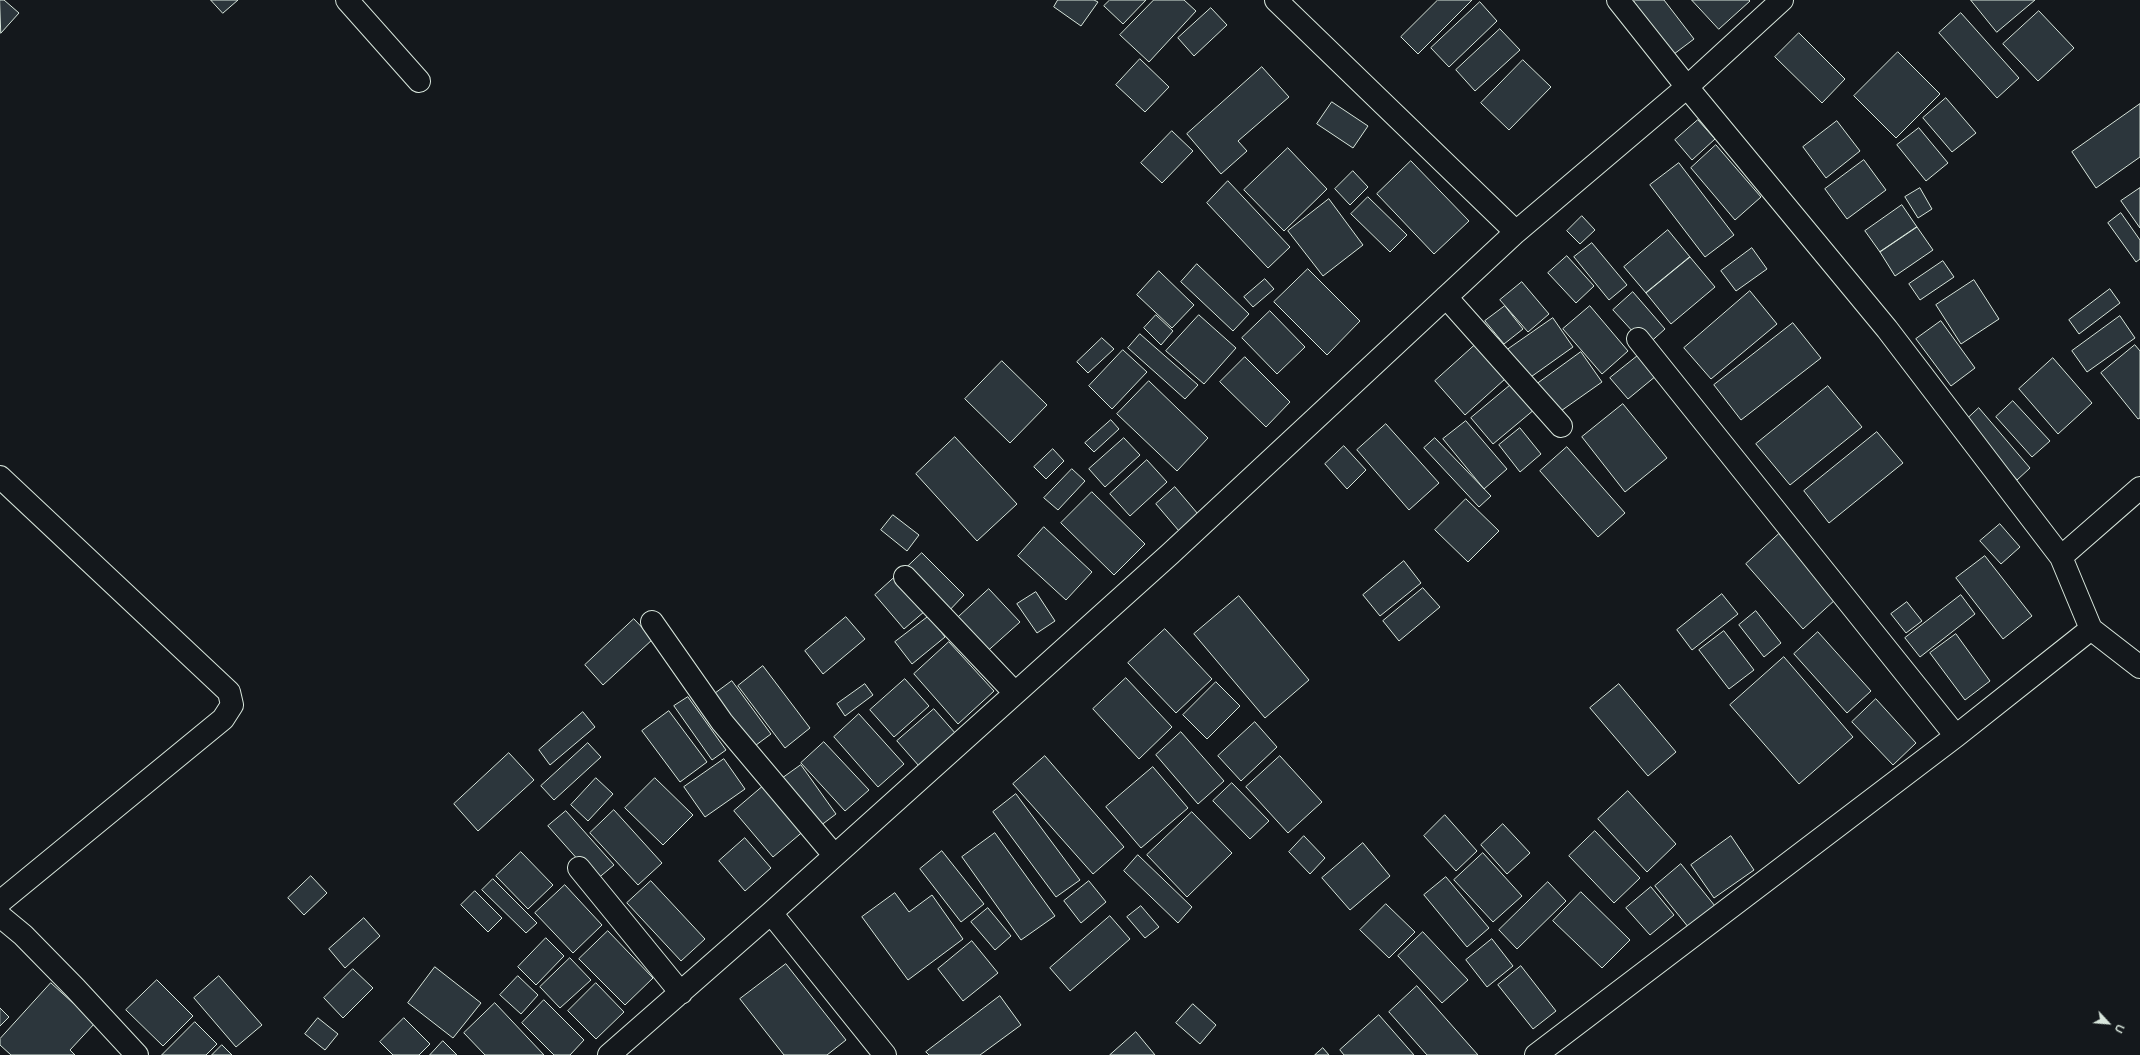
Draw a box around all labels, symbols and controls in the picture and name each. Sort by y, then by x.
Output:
north arrow [2088,1003,2128,1043]
text: U [2111,1022,2128,1035]

